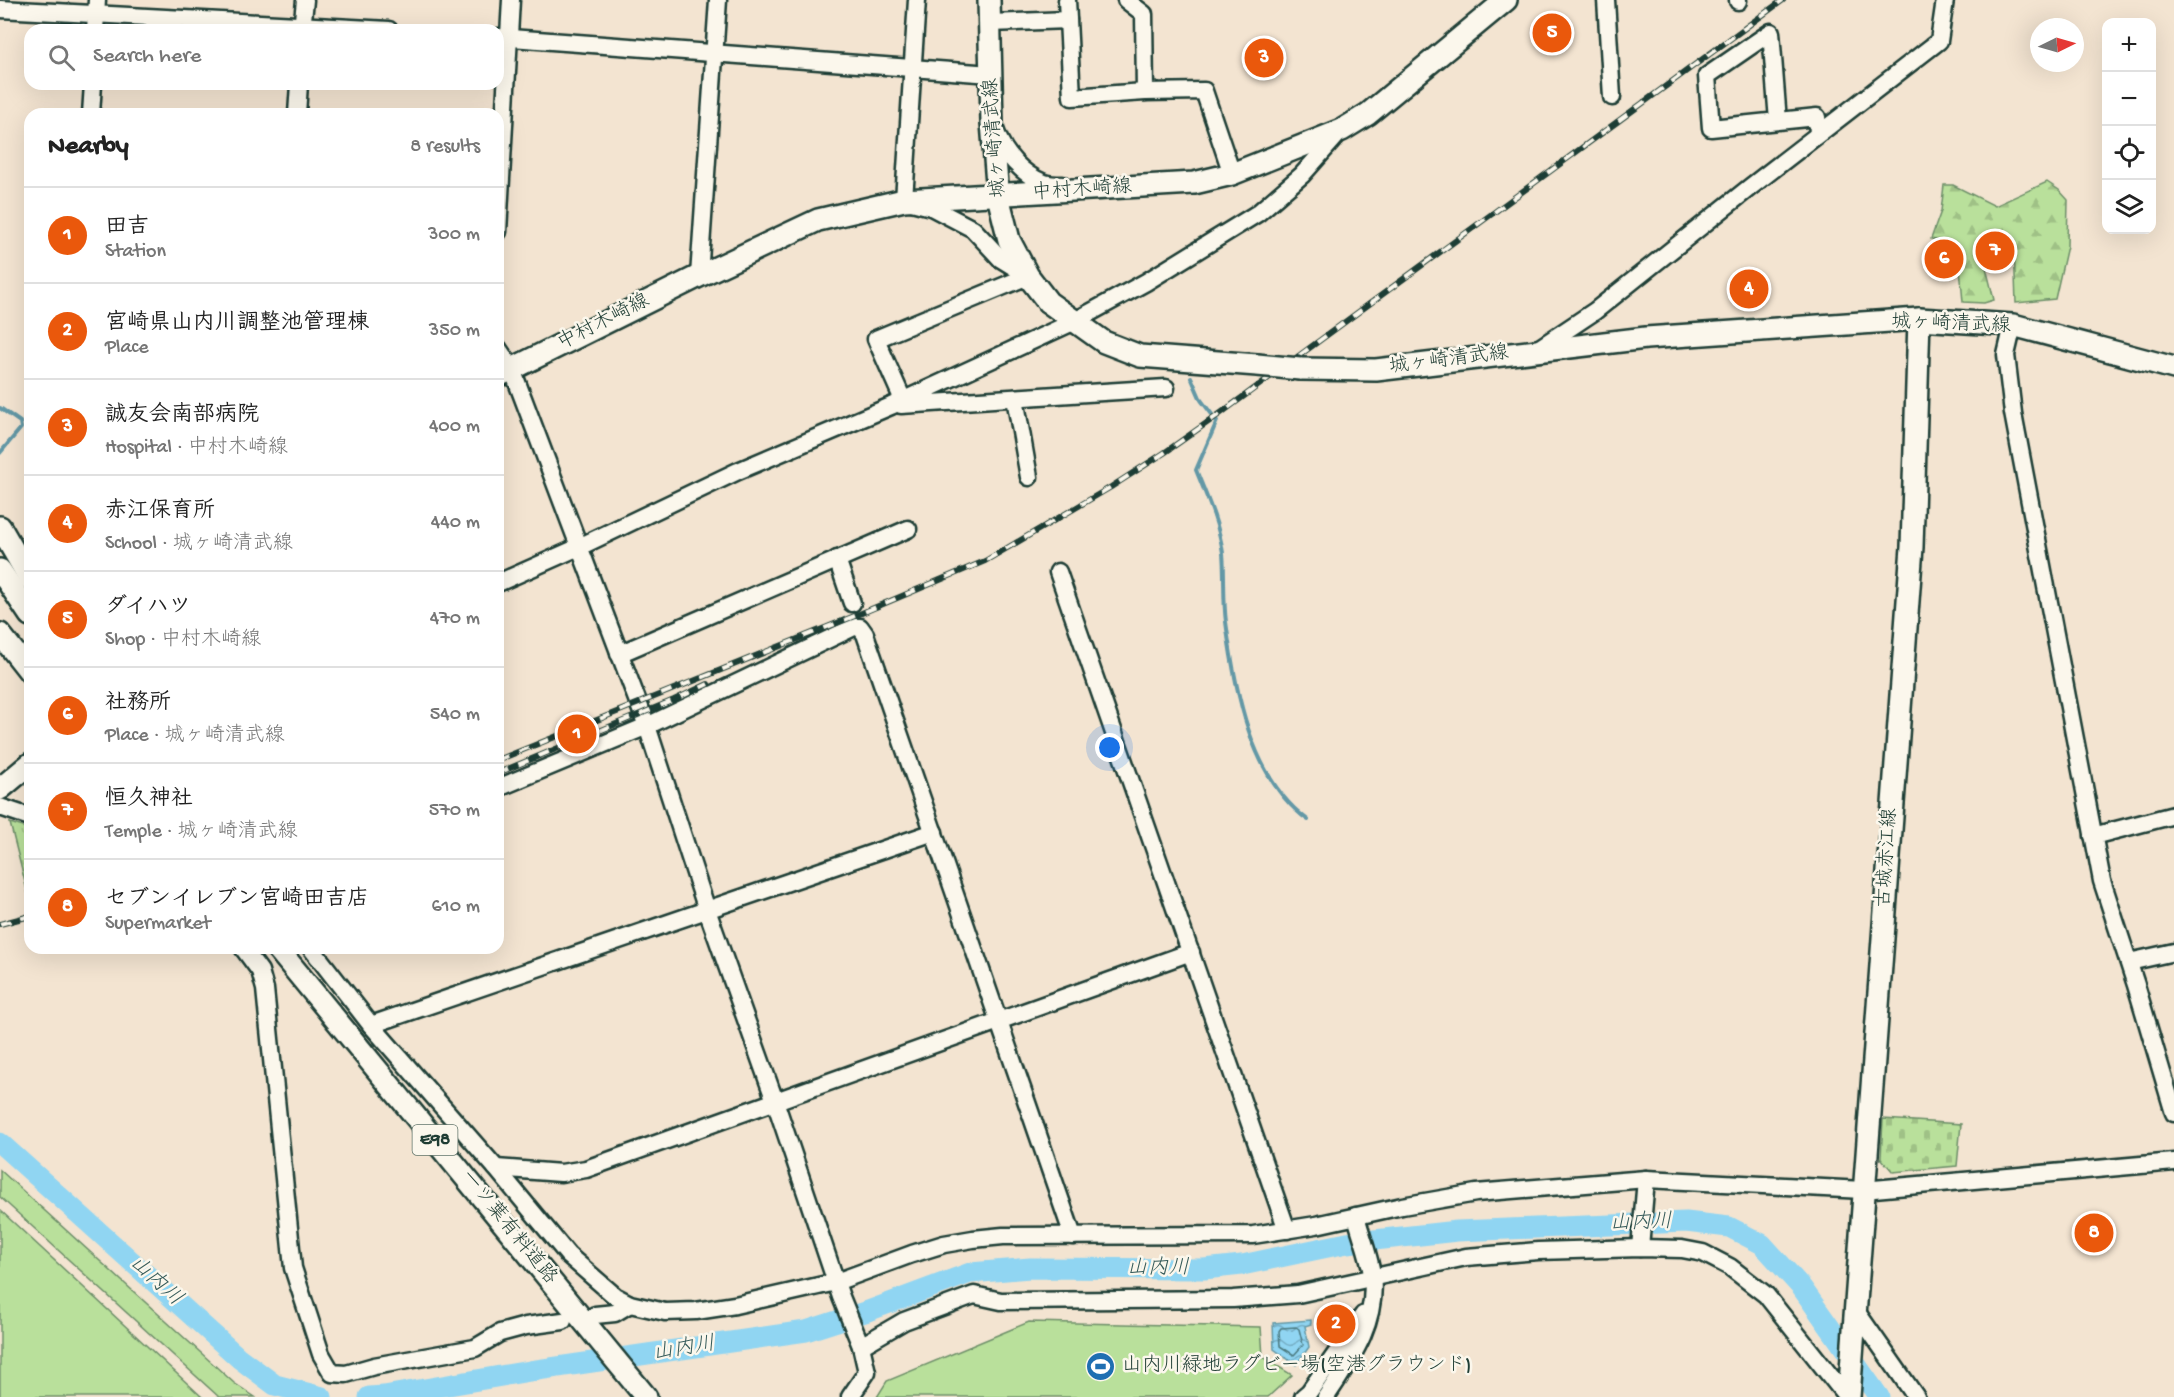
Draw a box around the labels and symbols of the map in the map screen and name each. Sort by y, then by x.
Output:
pin: 5 [1532,10,1572,56]
north arrow [2030,18,2084,72]
pin: 3 [1244,36,1284,80]
street label: 城ヶ崎清武線 [978,77,1012,199]
street label: 中村木崎線 [1031,174,1133,206]
pin: 7 [1976,228,2014,274]
pin: 6 [1924,236,1964,282]
pin: 4 [1730,266,1768,312]
street label: 中村木崎線 [553,288,654,356]
street label: 城ヶ崎清武線 [1891,309,2011,339]
street label: 城ヶ崎清武線 [1388,340,1510,380]
pin: 1 [558,712,596,756]
your location [1095,733,1124,762]
street label: 古城赤江線 [1871,807,1903,909]
road number: E98 [412,1125,458,1155]
street label: 一ツ葉有料道路 [455,1165,563,1290]
water label: 山内川 [1609,1209,1673,1238]
pin: 8 [2074,1210,2114,1256]
water label: 山内川 [123,1251,187,1312]
water label: 山内川 [1127,1256,1190,1282]
pin: 2 [1316,1302,1356,1346]
water label: 山内川 [651,1332,717,1367]
sports icon: 山内川緑地ラグビー場(空港グラウンド) [1085,1350,1117,1382]
place label: 山内川緑地ラグビー場(空港グラウンド) [1122,1353,1472,1378]

